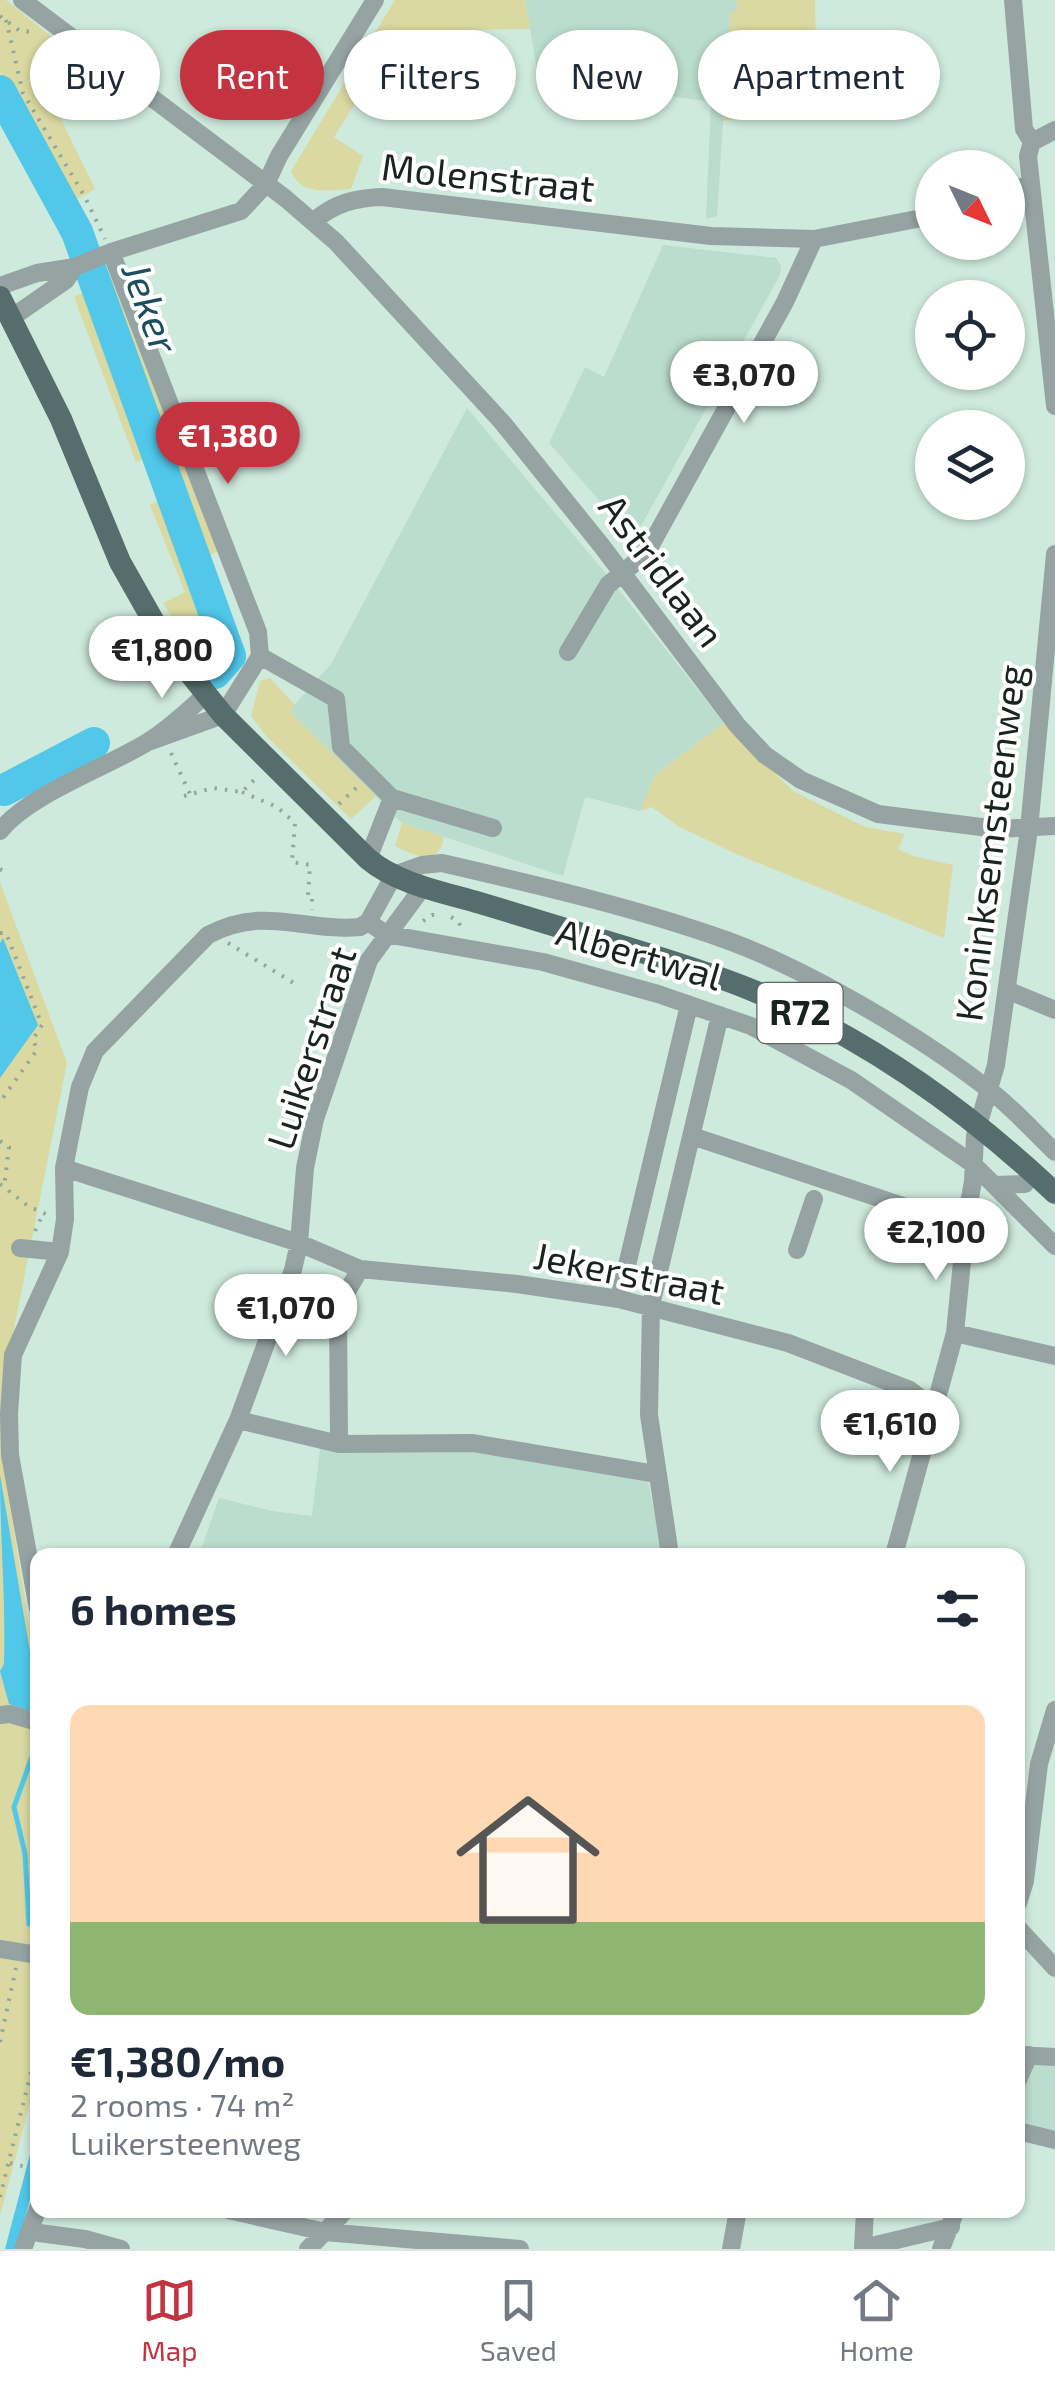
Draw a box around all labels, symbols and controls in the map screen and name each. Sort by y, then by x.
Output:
chip: Buy [30,30,160,120]
chip: Rent [180,30,324,120]
chip: Filters [344,30,516,120]
chip: New [536,30,678,120]
chip: Apartment [698,30,940,120]
street label: Molenstraat [379,142,597,210]
north arrow [915,150,1025,260]
map controls [915,150,1025,520]
water label: Jeker [113,254,191,360]
button: locate [915,280,1025,390]
pin: €3,070 [663,341,825,426]
text: €3,070 [692,354,796,392]
pin: €1,380 [147,402,309,487]
button: layers [915,410,1025,520]
text: €1,380 [178,415,278,453]
street label: Astridlaan [590,484,735,655]
pin: €1,800 [81,616,243,701]
text: €1,800 [111,629,213,667]
street label: Koninksemsteenweg [944,662,1034,1024]
street label: Albertwal [551,908,728,999]
street label: Luikerstraat [256,940,364,1154]
road number: R72 [758,983,842,1043]
pin: €2,100 [855,1198,1017,1283]
text: €2,100 [886,1211,986,1249]
street label: Jekerstraat [530,1231,728,1313]
pin: €1,070 [205,1274,367,1359]
text: €1,070 [236,1287,336,1325]
pin: €1,610 [809,1390,971,1475]
text: €1,610 [842,1403,938,1441]
icon: filters [930,1581,985,1636]
text: 6 homes [70,1583,237,1633]
icon: home [438,1770,618,1950]
text: €1,380/mo [70,2035,285,2085]
text: 2 rooms · 74 m² [70,2085,294,2123]
text: Luikersteenweg [70,2123,301,2161]
tab: Map [141,2273,197,2367]
tab: Saved [480,2273,557,2367]
tab: Home [840,2273,914,2367]

